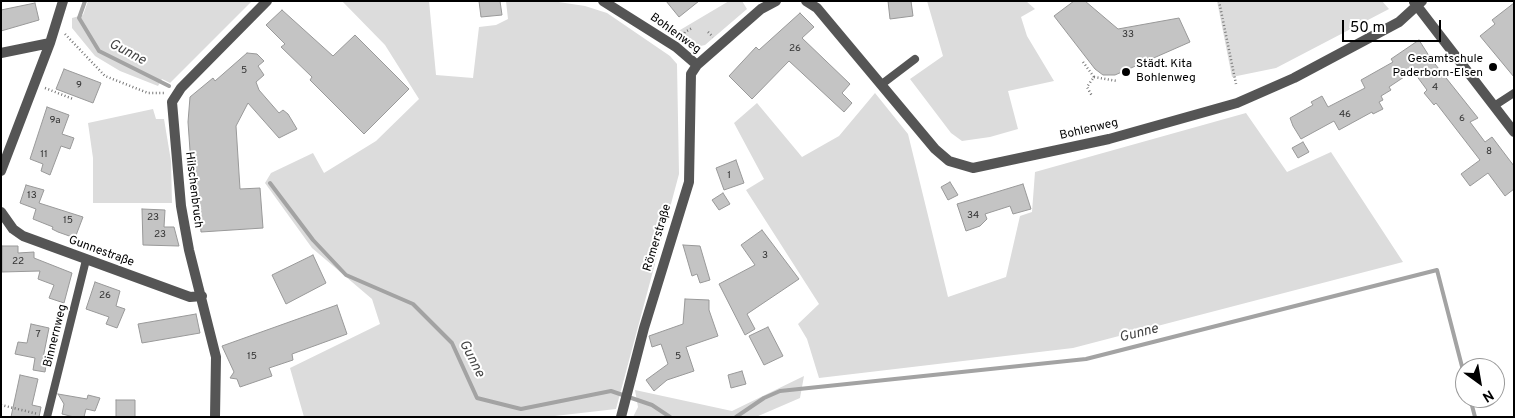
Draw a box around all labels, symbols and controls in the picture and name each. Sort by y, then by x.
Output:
scale bar [1345,10,1444,42]
street label: Bohlenweg [647,11,703,57]
text: 50 m [1350,19,1385,38]
house number: 33 [1122,29,1134,41]
water label: Gunne [106,36,148,70]
house number: 26 [789,43,801,55]
place label: Gesamtschule Paderborn-Elsen [1392,53,1483,81]
place label: Städt. Kita Bohlenweg [1136,58,1196,86]
marker: Gesamtschule Paderborn-Elsen [1487,61,1499,73]
house number: 5 [241,65,247,77]
marker: Städt. Kita Bohlenweg [1120,66,1132,78]
house number: 9 [76,80,82,92]
house number: 4 [1432,82,1438,94]
house number: 46 [1339,109,1351,121]
house number: 6 [1459,113,1465,125]
house number: 9a [49,115,61,127]
street label: Bohlenweg [1058,116,1120,144]
house number: 8 [1486,146,1492,158]
house number: 11 [40,149,48,161]
street label: Hilschenbruch [181,151,205,229]
house number: 1 [727,170,731,182]
house number: 13 [27,190,37,202]
street label: Römerstraße [641,203,675,273]
house number: 34 [967,210,979,222]
house number: 23 [147,212,159,224]
house number: 15 [63,215,73,227]
house number: 23 [154,229,166,241]
street label: Gunnestraße [66,233,136,271]
house number: 3 [762,250,768,262]
house number: 22 [12,256,24,268]
house number: 26 [99,290,111,302]
street label: Binnernweg [41,303,71,369]
water label: Gunne [1118,321,1160,347]
house number: 7 [35,329,41,341]
water label: Gunne [455,338,487,380]
house number: 15 [247,351,257,363]
house number: 5 [675,351,681,363]
north arrow [1455,358,1505,408]
text: N [1479,385,1496,405]

